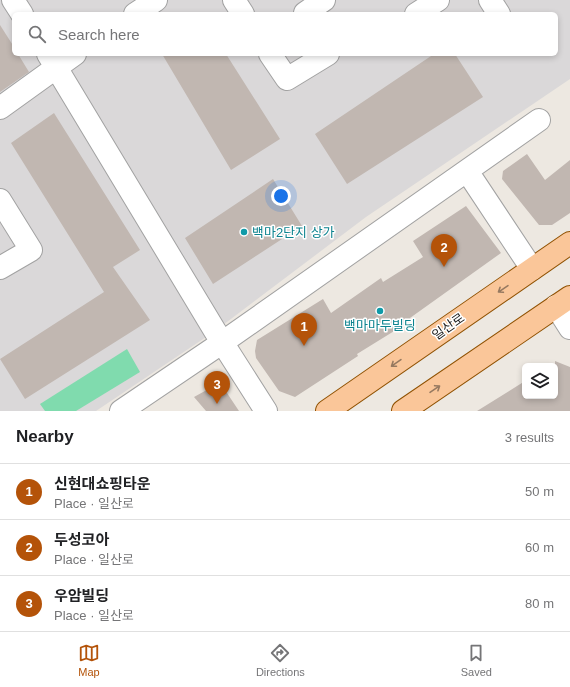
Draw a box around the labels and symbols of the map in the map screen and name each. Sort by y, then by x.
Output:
your location [271,186,291,206]
place label: 백마2단지 상가 [252,225,335,240]
marker: 백마2단지 상가 [239,227,249,237]
pin: 2 [431,234,457,267]
one-way arrow [498,285,509,293]
marker: 백마마두빌딩 [375,306,385,316]
street label: 일산로 [429,310,467,343]
pin: 1 [291,313,317,346]
place label: 백마마두빌딩 [344,318,416,333]
one-way arrow [391,359,402,367]
pin: 3 [204,371,230,404]
one-way arrow [429,385,440,393]

